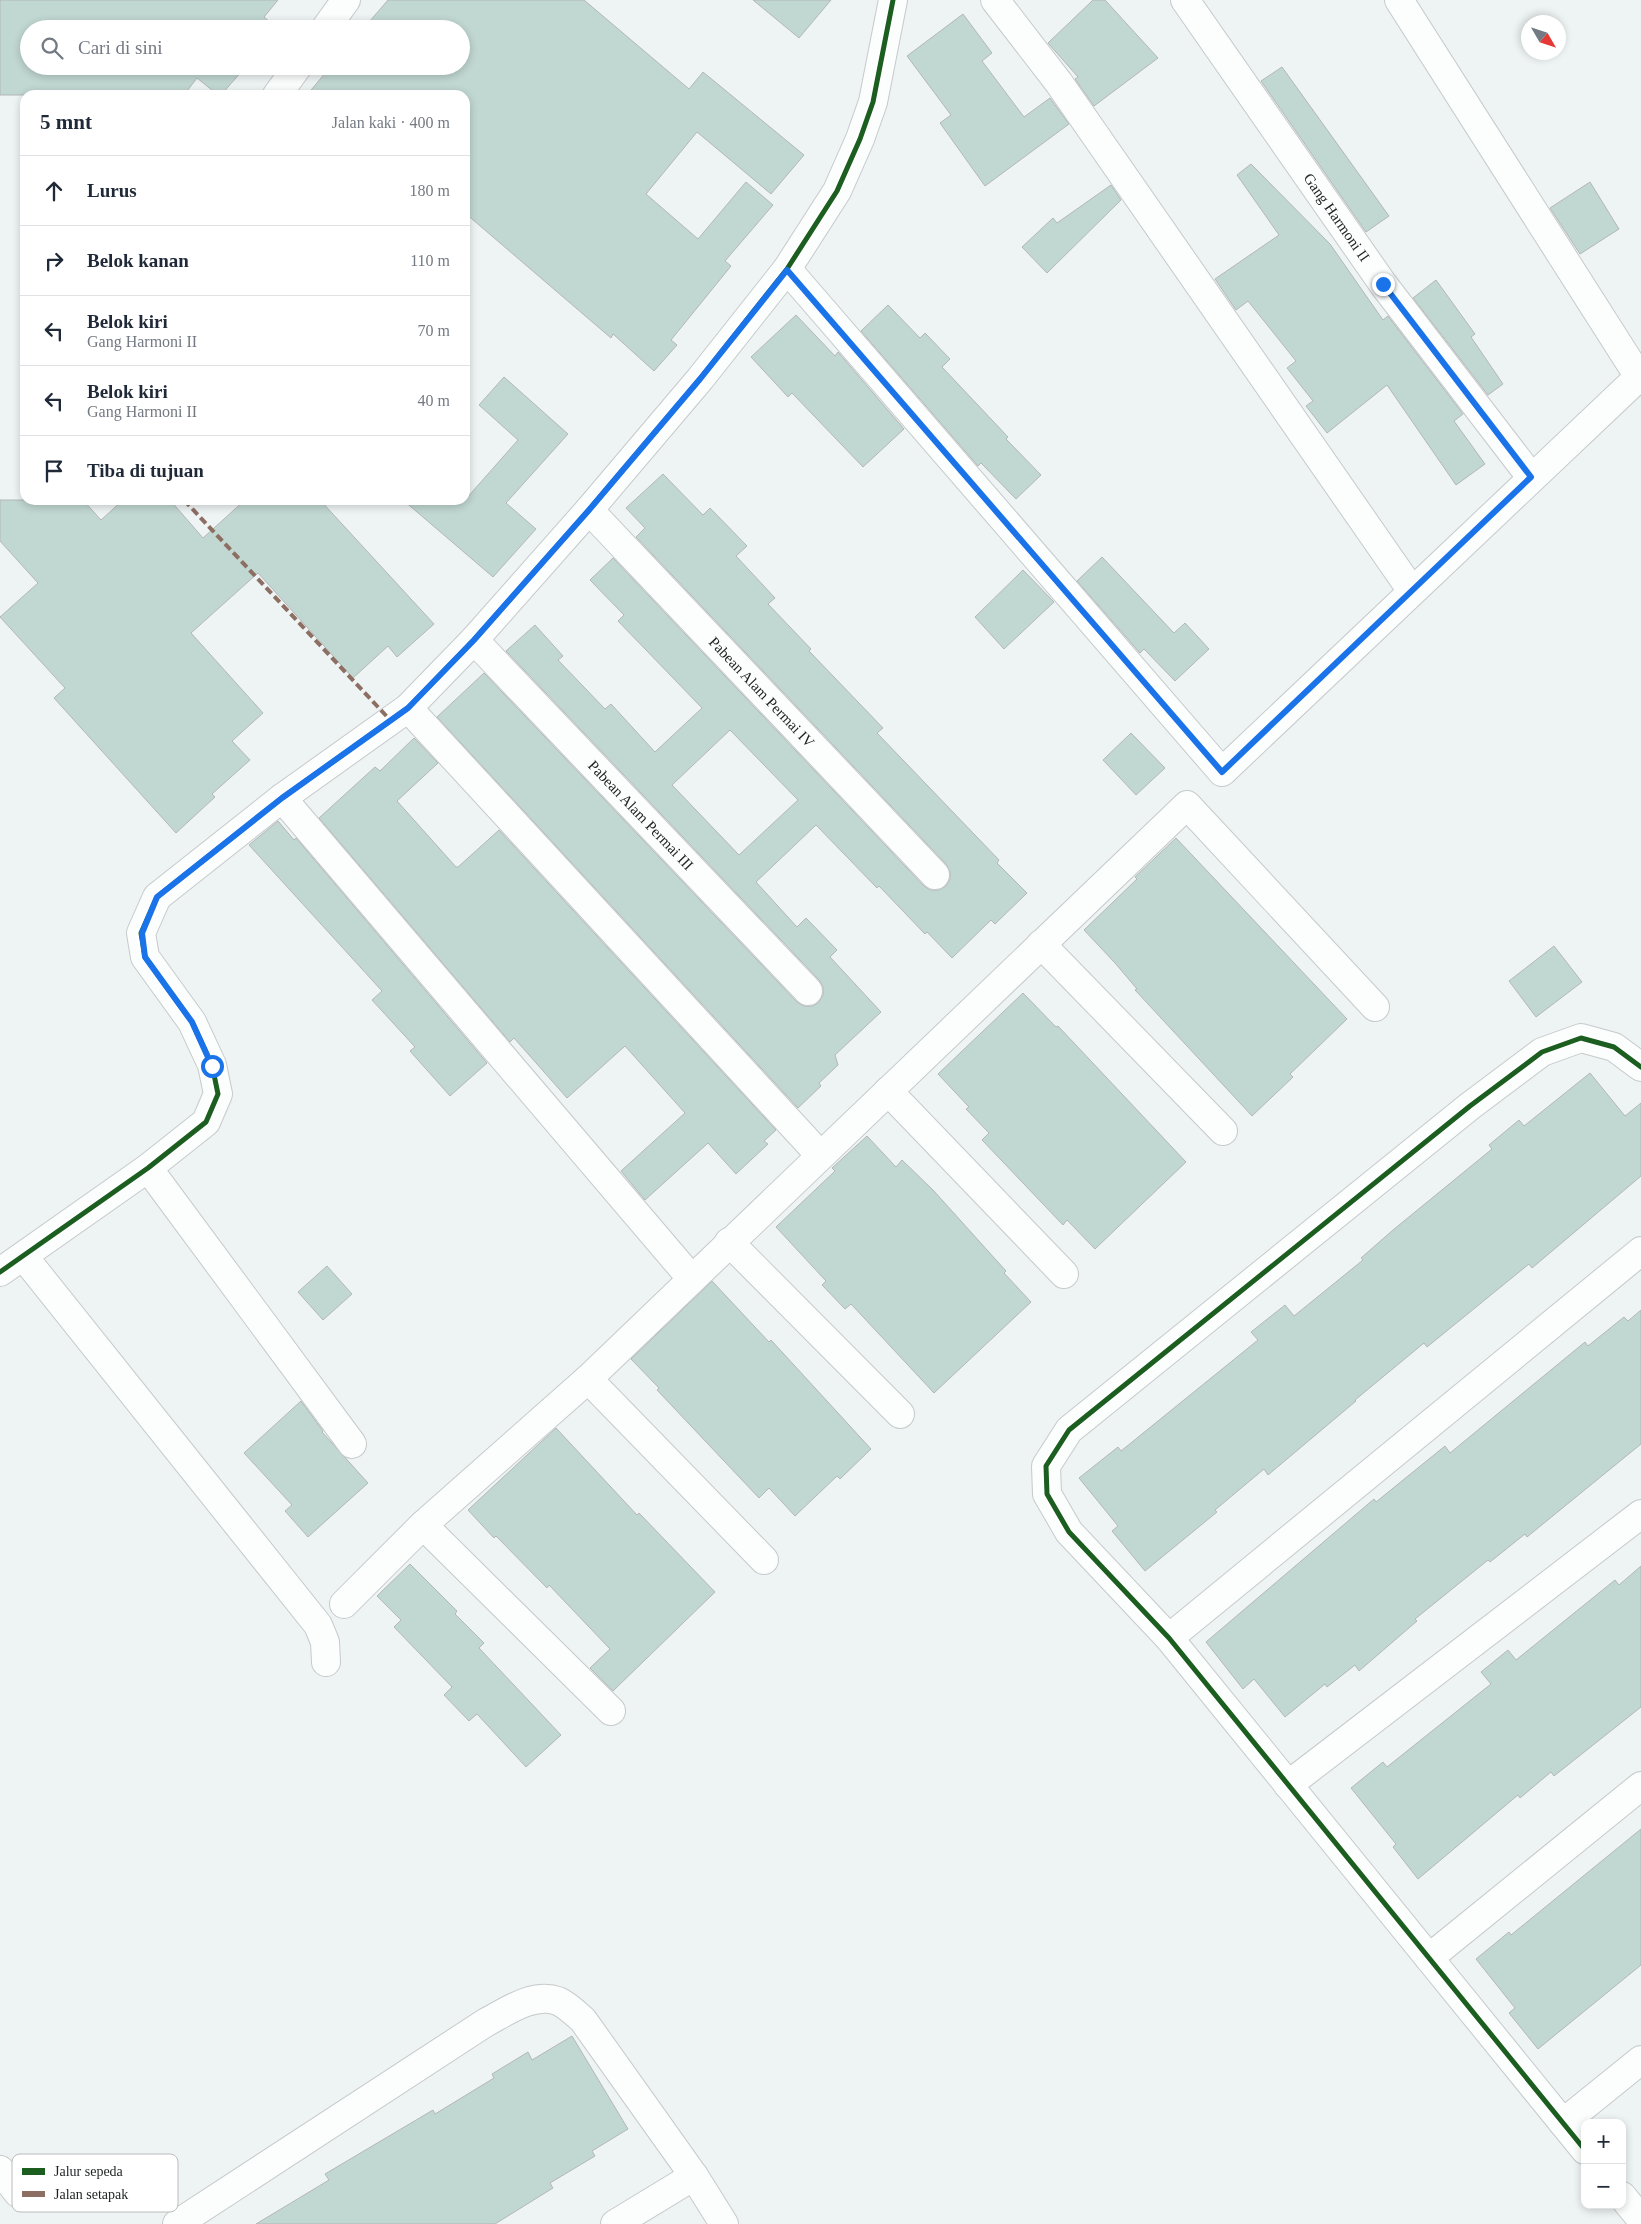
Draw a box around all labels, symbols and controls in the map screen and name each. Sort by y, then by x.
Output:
north arrow [1521,15,1566,60]
search box [20,20,470,75]
icon: search [38,34,66,62]
text: Cari di sini [78,37,162,58]
text: 5 mnt [40,110,92,134]
text: Jalan kaki · 400 m [332,114,450,131]
street label: Gang Harmoni II [1300,170,1373,264]
icon: ahead [40,177,68,205]
text: Lurus [87,180,137,201]
text: 180 m [410,182,450,199]
icon: right [40,247,68,275]
text: Belok kanan [87,250,189,271]
text: 110 m [410,252,450,269]
route end [1372,273,1395,296]
text: Belok kiri [87,311,168,332]
icon: left [40,317,68,345]
text: 70 m [418,322,450,339]
text: Gang Harmoni II [87,333,197,350]
text: Belok kiri [87,381,168,402]
icon: left [40,387,68,415]
text: 40 m [418,392,450,409]
text: Gang Harmoni II [87,403,197,420]
icon: arrive [40,457,68,485]
text: Tiba di tujuan [87,460,204,481]
street label: Pabean Alam Permai IV [706,634,818,751]
street label: Pabean Alam Permai III [585,757,696,873]
route start [201,1055,224,1078]
map controls [1581,2119,1626,2209]
button: + [1581,2119,1626,2164]
legend [12,2154,178,2212]
text: Jalur sepeda [54,2164,124,2179]
button: − [1581,2164,1626,2209]
text: Jalan setapak [54,2187,128,2202]

